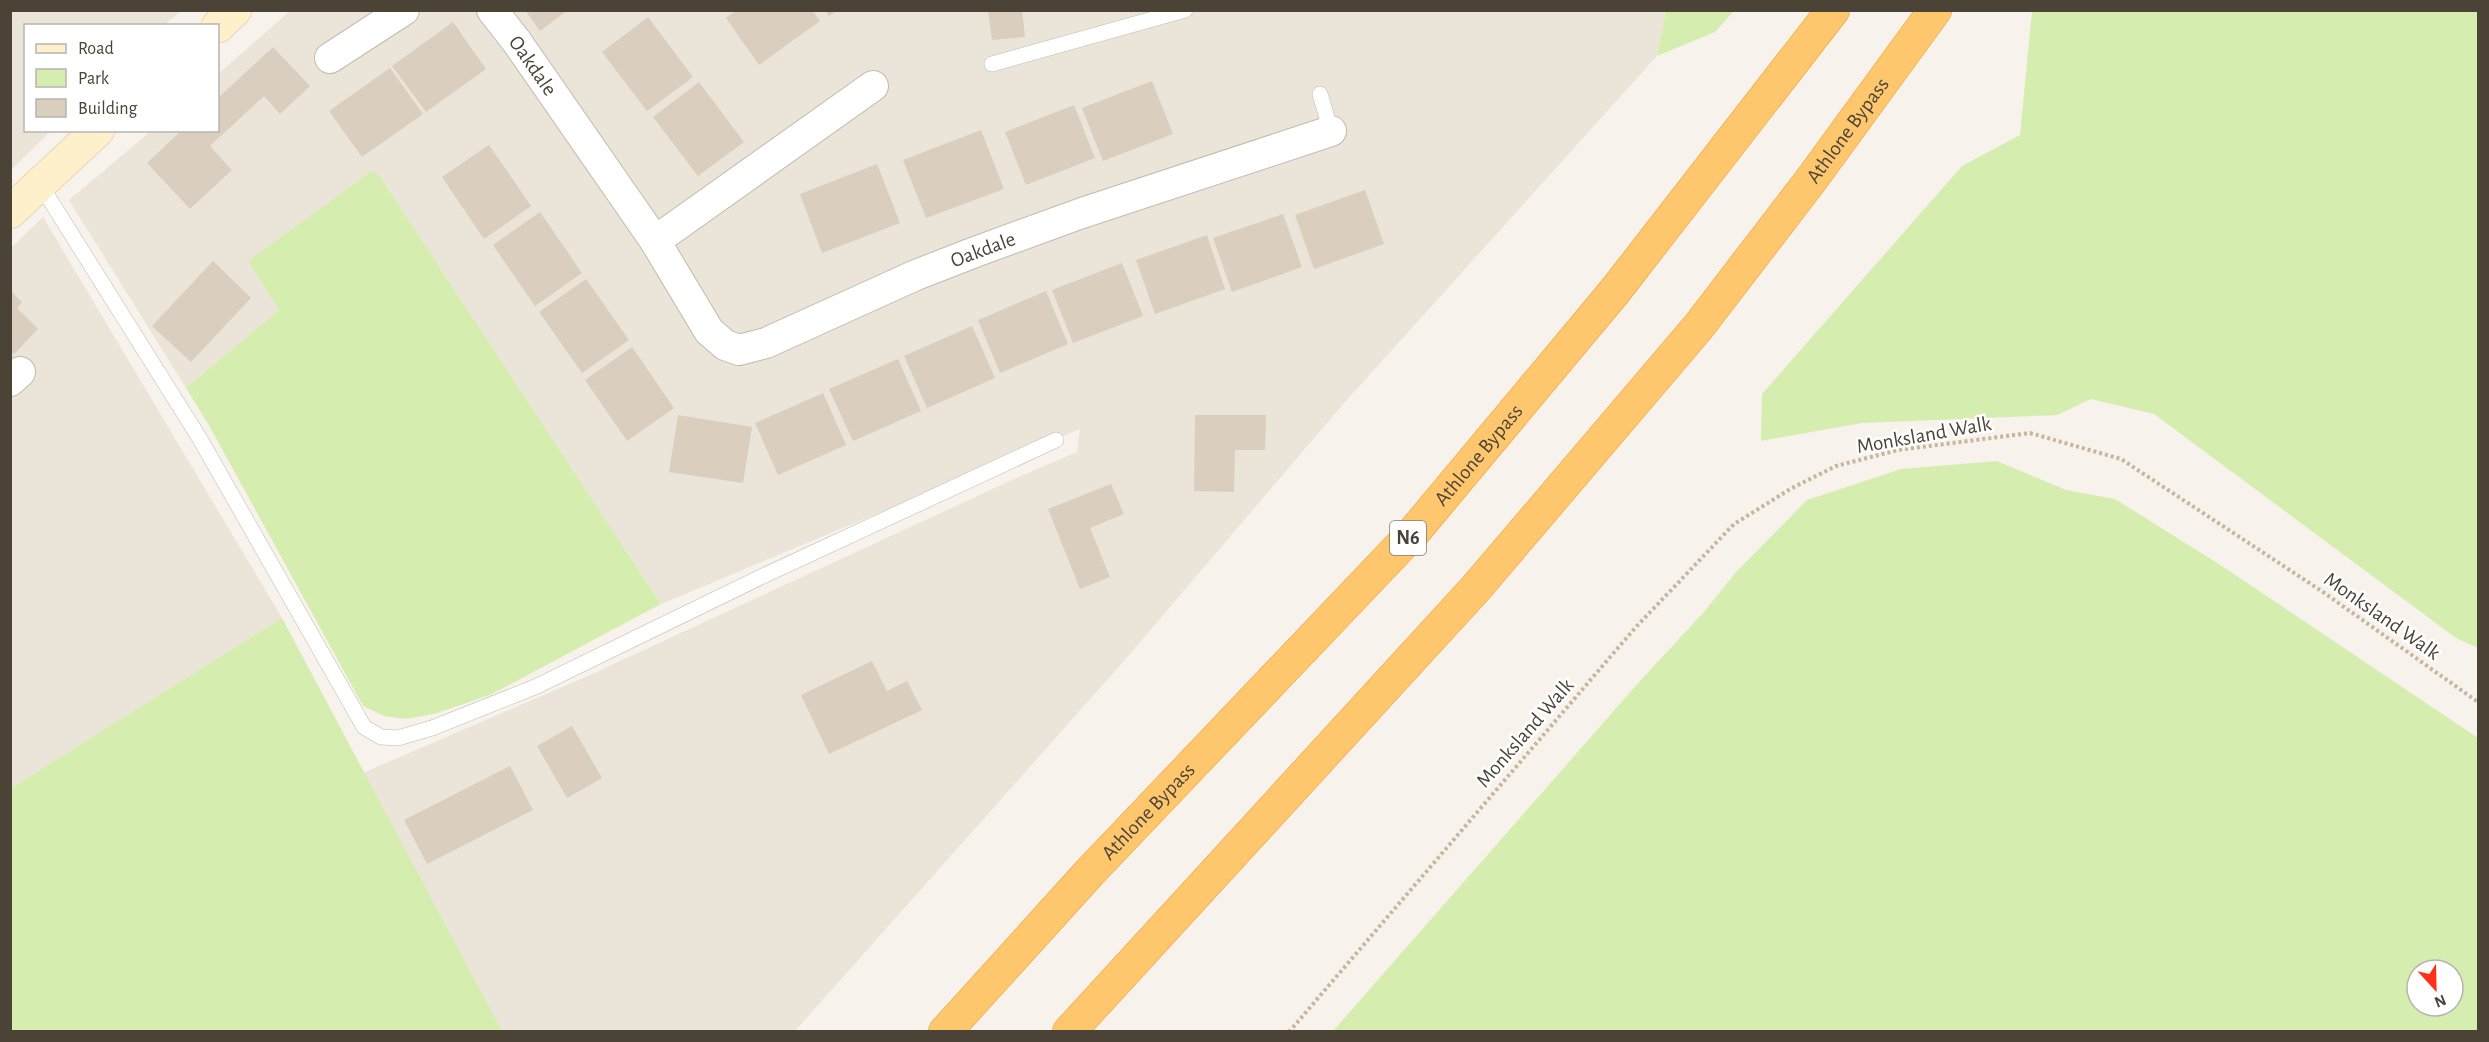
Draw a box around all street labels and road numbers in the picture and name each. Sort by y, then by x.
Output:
street label: Oakdale [505,32,561,99]
street label: Athlone Bypass [1802,74,1893,187]
street label: Oakdale [947,228,1018,271]
street label: Athlone Bypass [1430,400,1526,509]
street label: Monksland Walk [1855,413,1993,457]
road number: N6 [1390,521,1426,555]
street label: Monksland Walk [2320,568,2444,664]
street label: Monksland Walk [1472,674,1578,791]
street label: Athlone Bypass [1097,759,1199,864]

